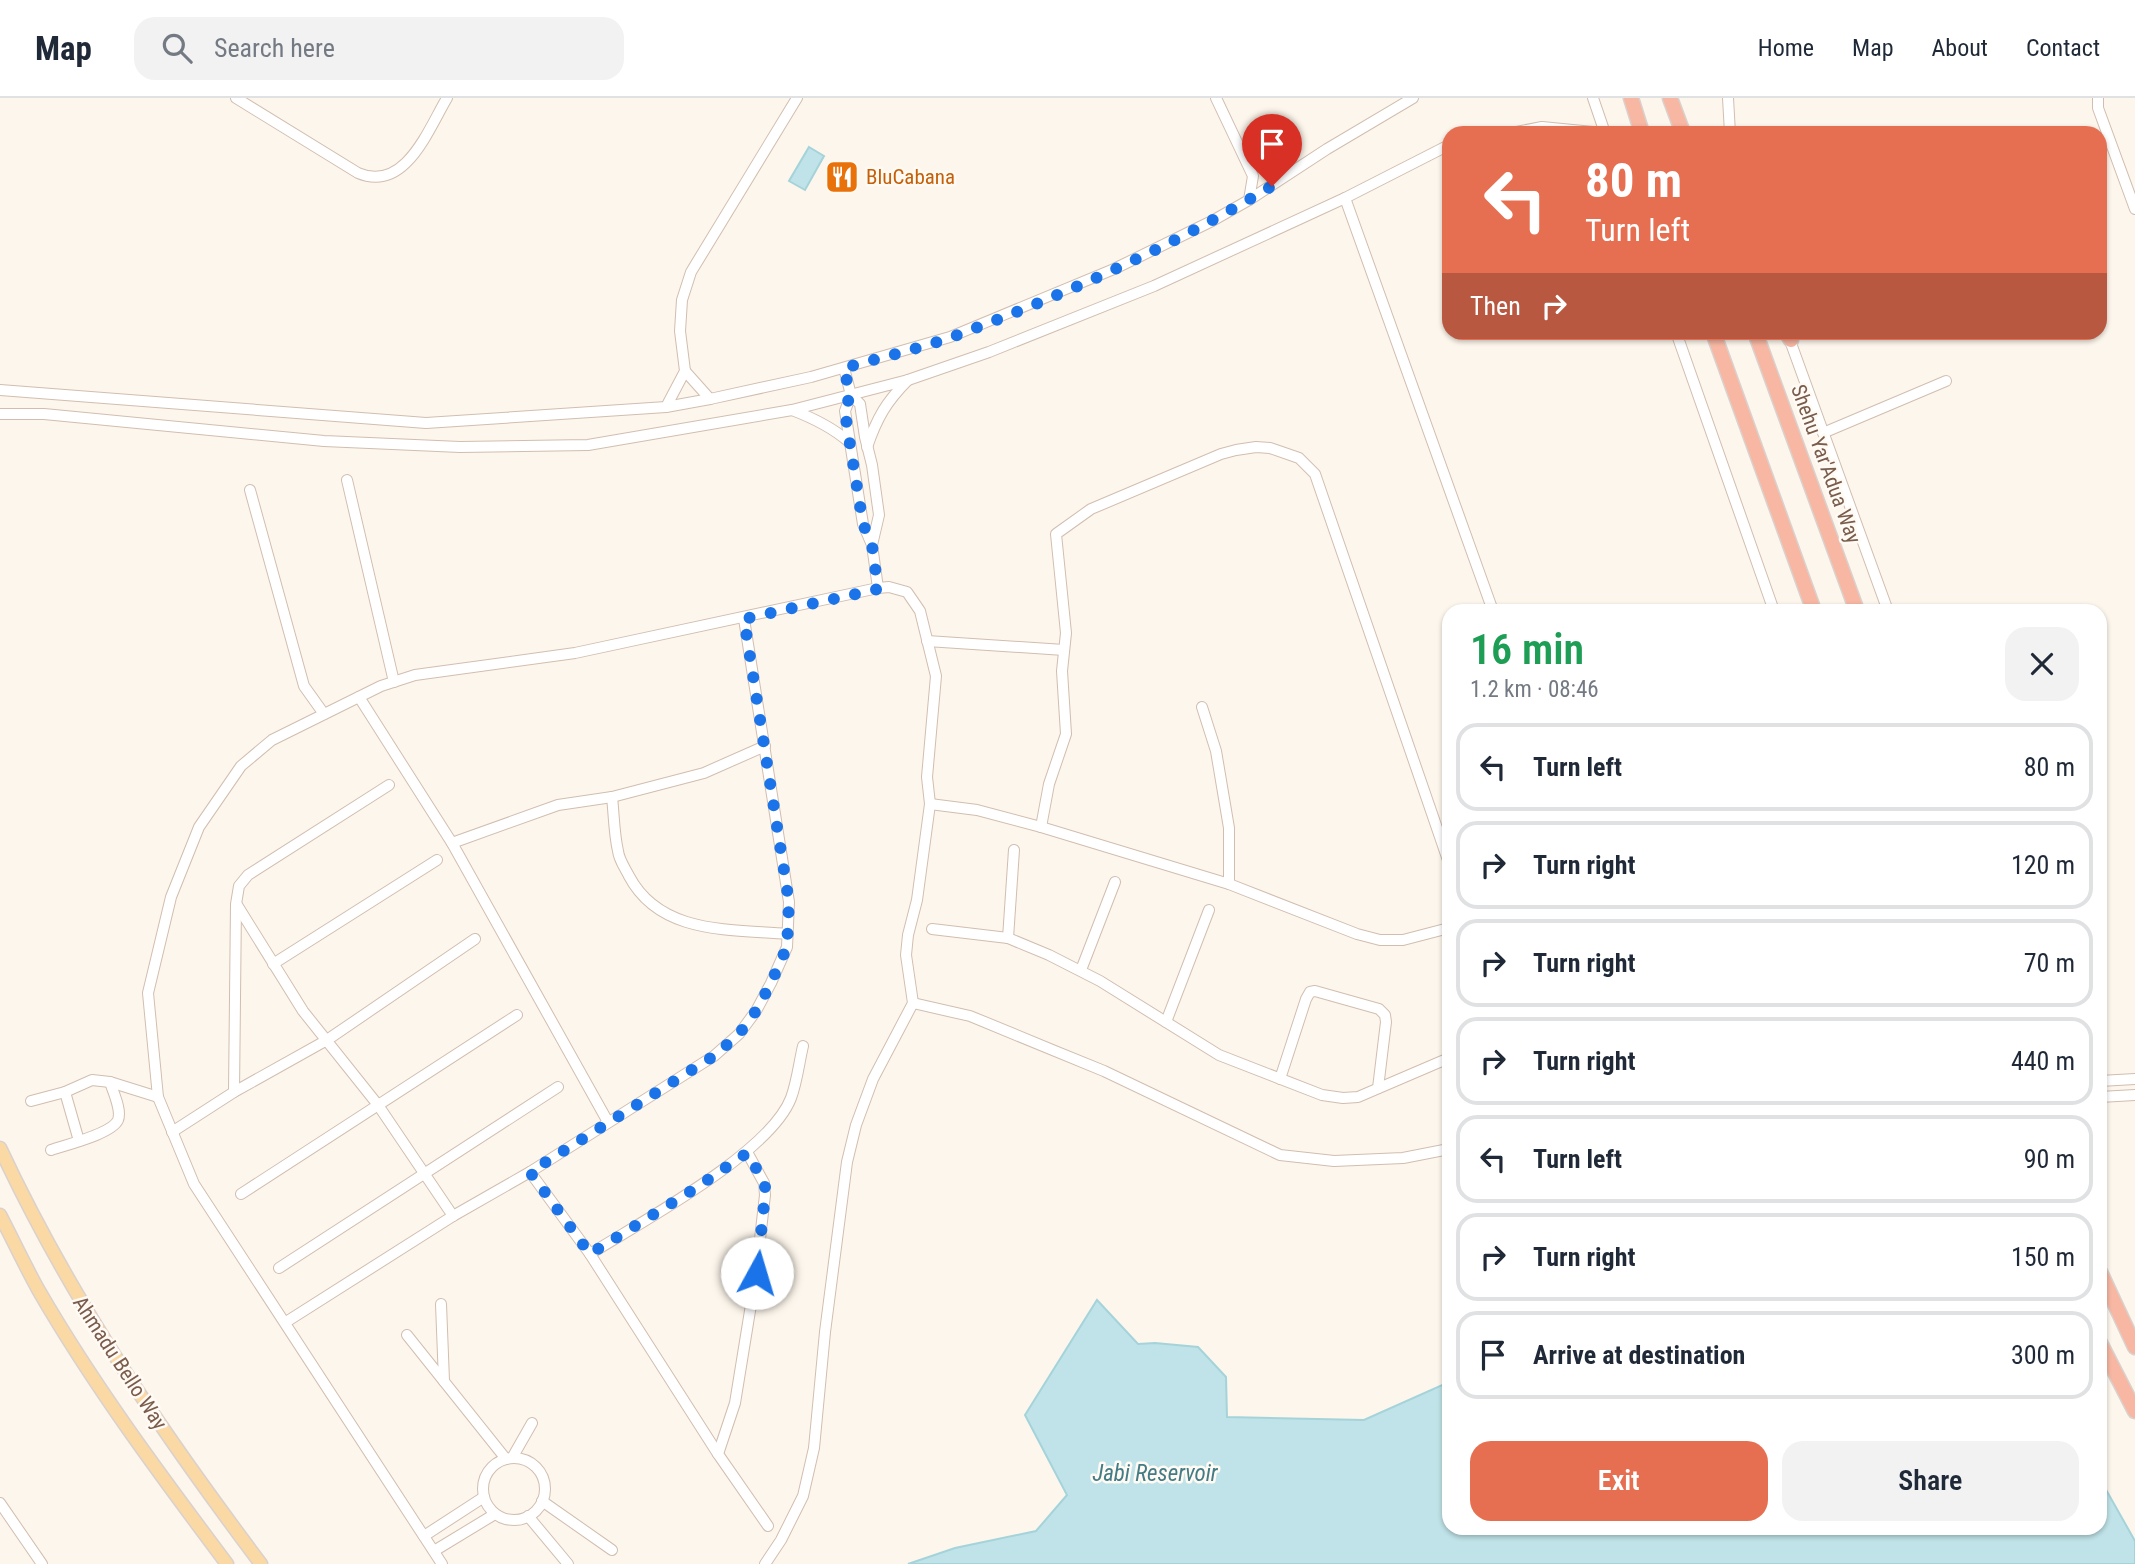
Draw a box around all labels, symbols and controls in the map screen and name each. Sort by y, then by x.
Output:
search box [134,17,624,80]
text: Map [35,29,92,68]
icon: search [158,29,196,67]
text: Search here [214,33,335,63]
text: Home [1758,34,1814,62]
text: Map [1852,34,1894,62]
text: About [1932,34,1988,62]
text: Contact [2026,34,2100,62]
pin [1242,114,1302,186]
icon: arrive [1253,125,1291,163]
text: 80 m [1585,152,1682,209]
icon: left [1470,154,1561,245]
restaurant icon: BluCabana [823,158,861,196]
place label: BluCabana [866,165,955,189]
text: Turn left [1585,211,1690,249]
icon: right [1535,287,1573,325]
text: Then [1470,291,1521,321]
street label: Shehu Yar'Adua Way [1786,381,1866,547]
text: 16 min [1470,625,1584,674]
button: close [2005,627,2079,701]
text: 1.2 km · 08:46 [1470,676,1599,703]
icon: left [1474,748,1512,786]
text: Turn left [1533,752,1622,782]
text: 80 m [2024,752,2075,782]
icon: right [1474,846,1512,884]
text: Turn right [1533,850,1635,880]
text: 120 m [2011,850,2075,880]
icon: right [1474,944,1512,982]
text: Turn right [1533,948,1635,978]
text: 70 m [2024,948,2075,978]
icon: right [1474,1042,1512,1080]
text: Turn right [1533,1046,1635,1076]
text: 440 m [2011,1046,2075,1076]
icon: left [1474,1140,1512,1178]
text: Turn left [1533,1144,1622,1174]
text: 90 m [2024,1144,2075,1174]
position arrow [720,1236,794,1310]
icon: right [1474,1238,1512,1276]
text: Turn right [1533,1242,1635,1272]
text: 150 m [2011,1242,2075,1272]
street label: Ahmadu Bello Way [68,1292,172,1434]
icon: arrive [1474,1336,1512,1374]
text: Arrive at destination [1533,1340,1745,1370]
text: 300 m [2011,1340,2075,1370]
button: Exit [1470,1441,1768,1521]
button: Share [1782,1441,2079,1521]
water label: Jabi Reservoir [1092,1460,1219,1487]

